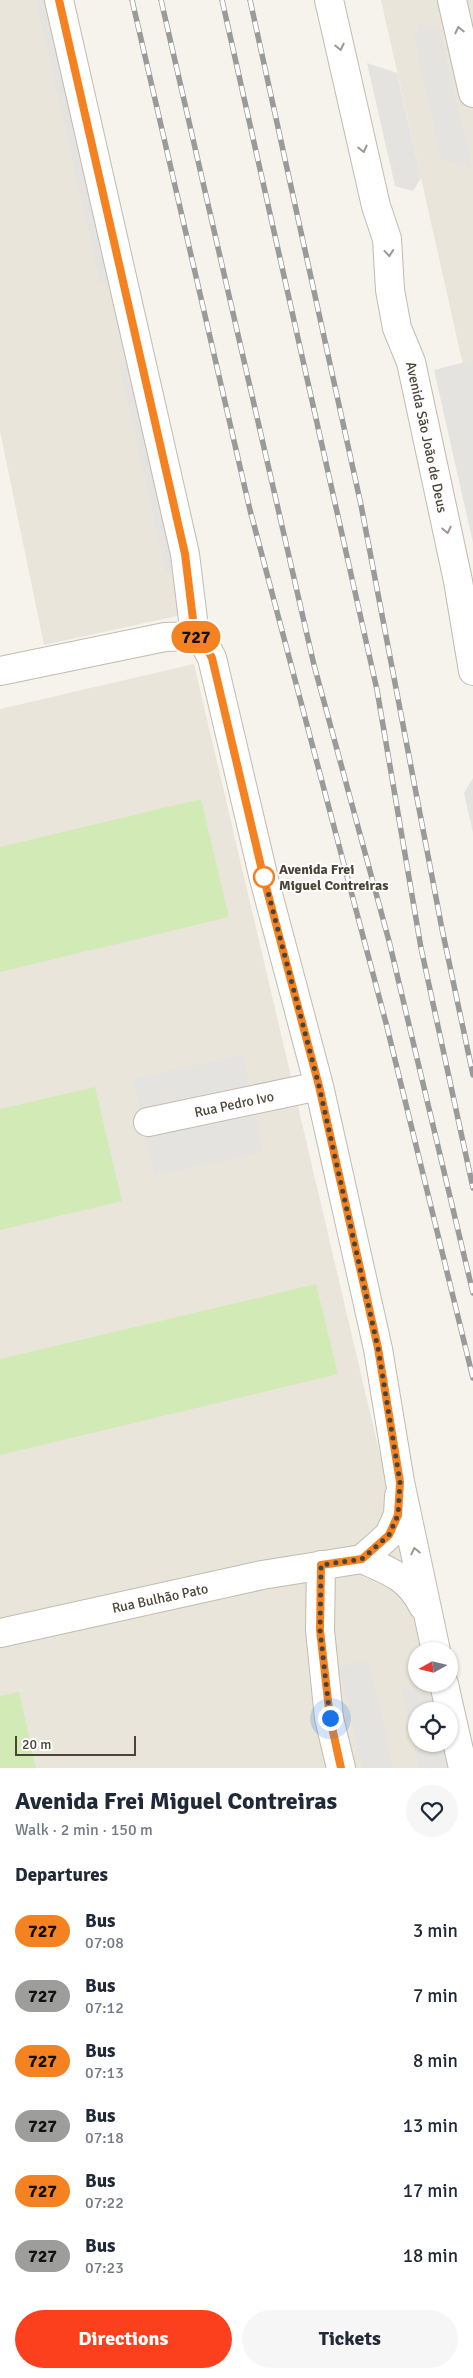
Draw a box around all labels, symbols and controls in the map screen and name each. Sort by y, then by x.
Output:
one-way arrow [454,25,465,34]
one-way arrow [334,43,345,52]
one-way arrow [357,144,368,153]
one-way arrow [383,249,394,257]
street label: Avenida São João de Deus [402,360,451,514]
one-way arrow [441,525,452,534]
line badge: 727 [167,621,225,653]
text: 727 [181,626,211,648]
place label: Avenida Frei Miguel Contreiras [279,861,388,894]
marker: Avenida Frei Miguel Contreiras [253,866,275,888]
street label: Rua Pedro Ivo [193,1088,275,1121]
one-way arrow [410,1547,420,1556]
street label: Rua Bulhão Pato [110,1580,210,1617]
north arrow [408,1642,458,1692]
map controls [408,1642,458,1752]
button: locate [408,1702,458,1752]
your location [318,1706,343,1731]
scale bar [15,1733,136,1756]
text: 20 m [22,1736,51,1753]
button: heart [406,1785,458,1837]
text: Avenida Frei Miguel Contreiras [15,1786,337,1816]
text: Walk · 2 min · 150 m [15,1820,153,1840]
text: Departures [15,1863,108,1887]
text: Bus [85,1909,116,1933]
text: 3 min [413,1919,458,1943]
text: 727 [28,1920,57,1942]
text: 07:08 [85,1933,124,1953]
text: Bus [85,1974,116,1998]
text: 7 min [413,1984,458,2008]
text: 727 [28,1985,57,2007]
text: 07:12 [85,1998,124,2018]
text: Bus [85,2039,116,2063]
text: 8 min [413,2049,458,2073]
text: 727 [28,2050,57,2072]
text: 07:13 [85,2063,124,2083]
text: Bus [85,2104,116,2128]
text: 13 min [403,2114,458,2138]
text: 727 [28,2115,57,2137]
text: 07:18 [85,2128,124,2148]
text: Bus [85,2169,116,2193]
text: 17 min [403,2179,458,2203]
text: 727 [28,2180,57,2202]
text: 07:22 [85,2193,124,2213]
text: Bus [85,2234,116,2258]
text: 18 min [403,2244,458,2268]
text: 727 [28,2245,57,2267]
text: 07:23 [85,2258,124,2278]
button: Directions [15,2310,232,2368]
button: Tickets [242,2310,458,2368]

